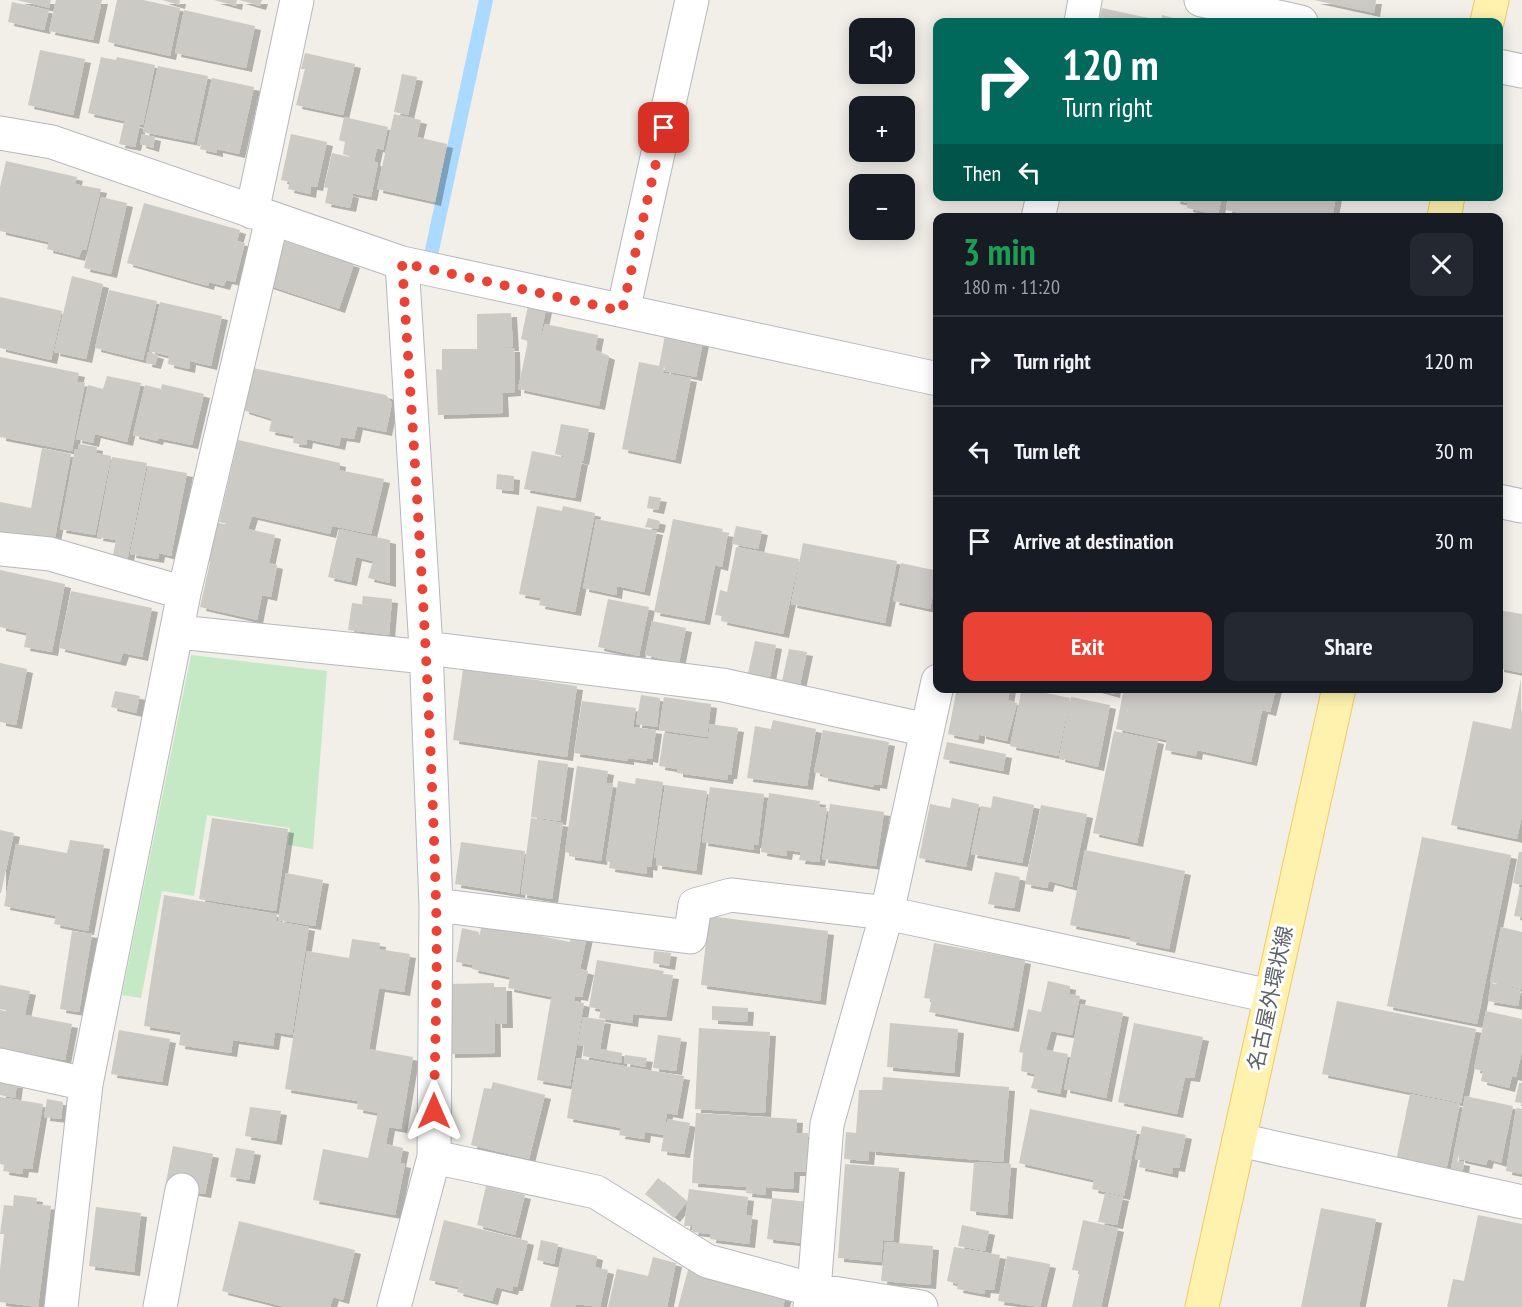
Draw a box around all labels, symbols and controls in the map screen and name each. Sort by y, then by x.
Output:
map controls [849,18,915,240]
button: sound [849,18,915,84]
text: 120 m [1062,37,1159,92]
icon: right [963,42,1041,120]
text: Turn right [1062,90,1153,124]
button: + [849,96,915,162]
pin [638,102,689,153]
icon: arrive [647,111,680,144]
icon: left [1013,156,1046,189]
text: Then [963,159,1001,187]
button: − [849,174,915,240]
text: 3 min [963,228,1036,275]
button: close [1410,233,1473,296]
text: 180 m · 11:20 [963,274,1060,300]
icon: right [963,345,996,378]
text: Turn right [1014,347,1091,375]
text: 120 m [1424,347,1473,375]
icon: left [963,435,996,468]
text: Turn left [1014,437,1080,465]
text: 30 m [1434,437,1473,465]
icon: arrive [963,525,996,558]
text: Arrive at destination [1014,527,1174,555]
text: 30 m [1434,527,1473,555]
button: Exit [963,612,1212,681]
button: Share [1224,612,1473,681]
street label: 名古屋外環状線 [1242,923,1298,1073]
position arrow [402,1079,466,1143]

